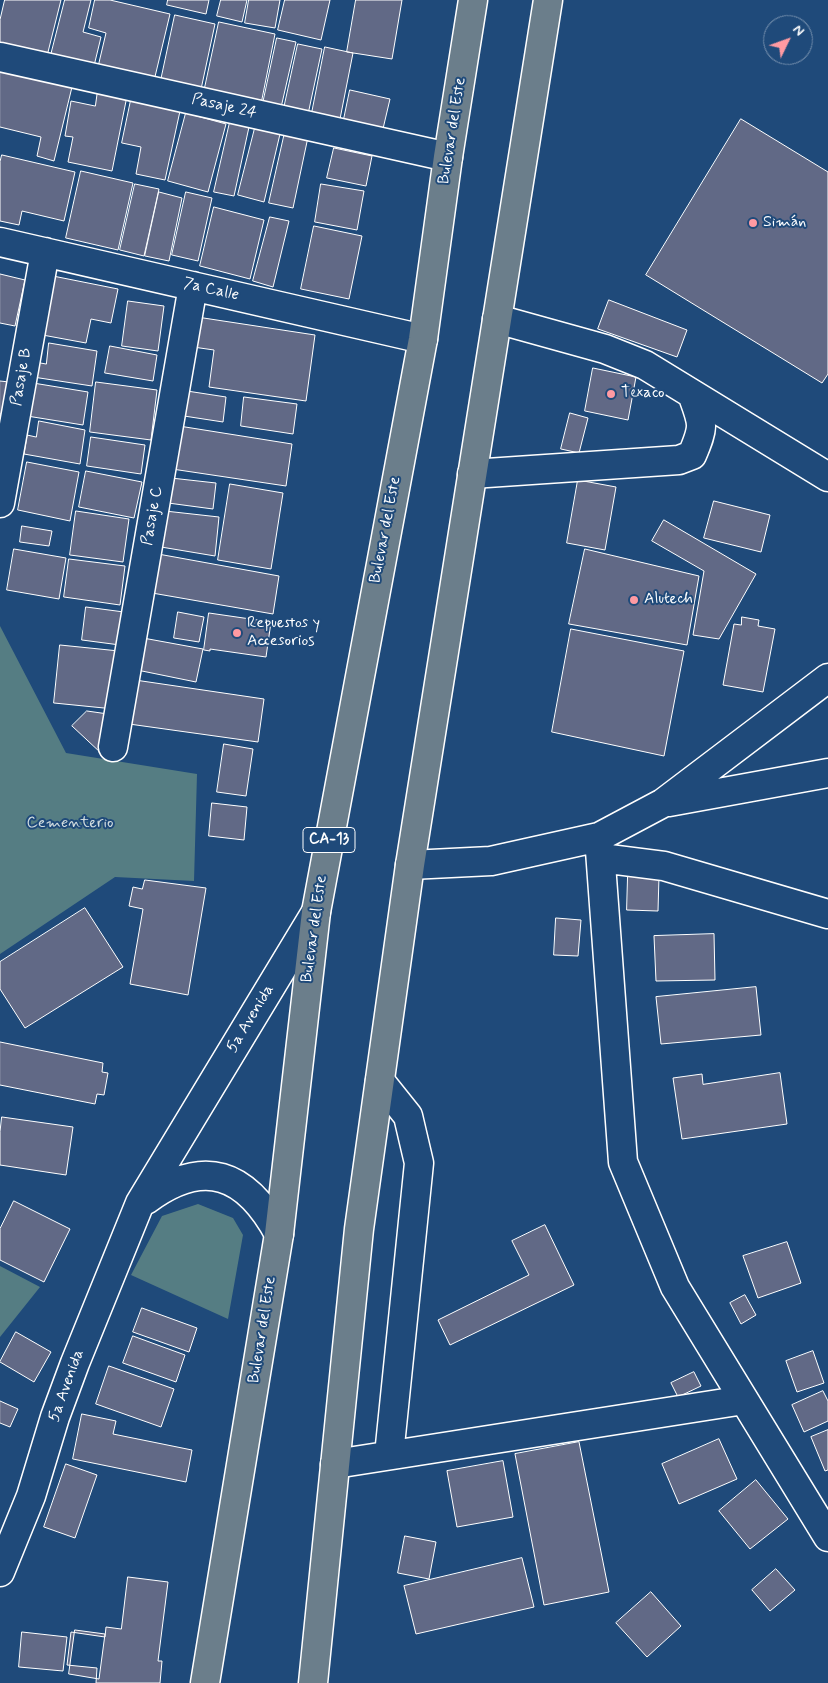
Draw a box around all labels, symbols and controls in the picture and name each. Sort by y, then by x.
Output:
north arrow [763,15,813,65]
text: N [789,21,808,40]
street label: Bulevar del Este [435,76,471,186]
street label: Pasaje 24 [190,90,258,124]
place label: Simán [763,213,806,233]
marker: Simán [747,217,759,229]
street label: 7a Calle [181,274,241,306]
street label: Pasaje B [7,346,37,408]
place label: Texaco [621,384,665,404]
marker: Texaco [605,388,617,400]
street label: Bulevar del Este [366,475,406,585]
street label: Pasaje C [138,485,168,547]
place label: Alutech [644,590,693,610]
marker: Alutech [628,594,640,606]
place label: Repuestos y Accesorios [247,614,320,652]
marker: Repuestos y Accesorios [231,627,243,639]
park label: Cementerio [26,814,114,834]
road number: CA-13 [303,828,355,852]
street label: Bulevar del Este [298,874,332,984]
street label: 5a Avenida [223,982,279,1056]
street label: Bulevar del Este [245,1275,281,1385]
street label: 5a Avenida [45,1347,89,1425]

